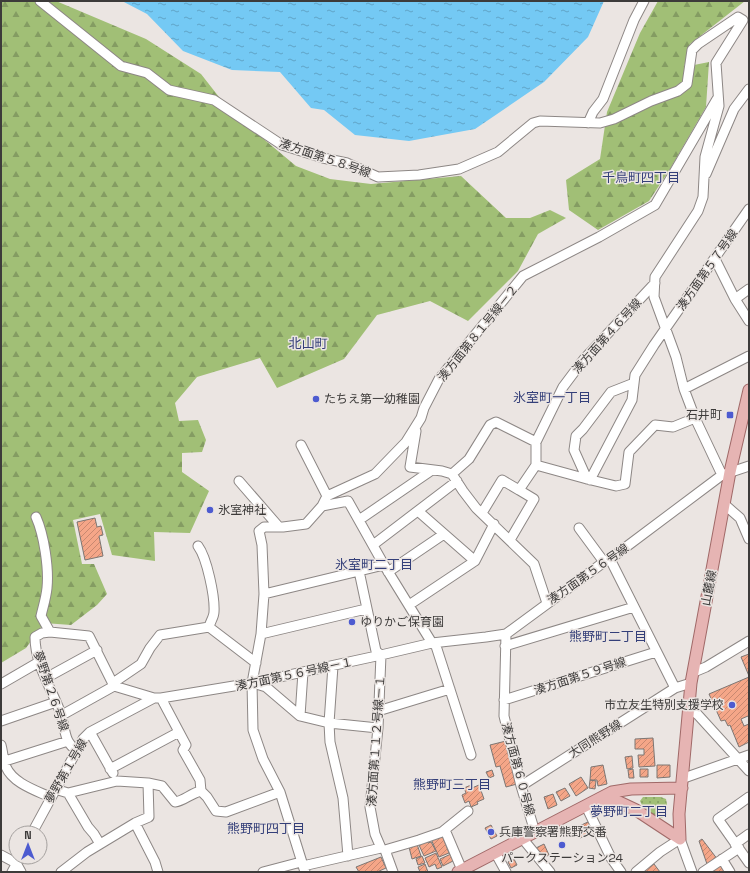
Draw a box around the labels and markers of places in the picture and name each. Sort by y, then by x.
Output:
place label: たちえ第一幼稚園 [324,391,420,407]
marker: たちえ第一幼稚園 [311,394,321,404]
place label: 石井町 [686,407,722,423]
marker: 石井町 [725,410,735,420]
place label: 氷室神社 [218,502,266,518]
marker: 氷室神社 [205,505,215,515]
place label: ゆりかご保育園 [360,614,444,630]
marker: ゆりかご保育園 [347,617,357,627]
place label: 市立友生特別支援学校 [604,697,724,713]
marker: 市立友生特別支援学校 [727,700,737,710]
place label: 兵庫警察署熊野交番 [499,824,607,840]
marker: 兵庫警察署熊野交番 [486,827,496,837]
marker: パークステーション24 [557,840,567,850]
place label: パークステーション24 [501,850,623,866]

